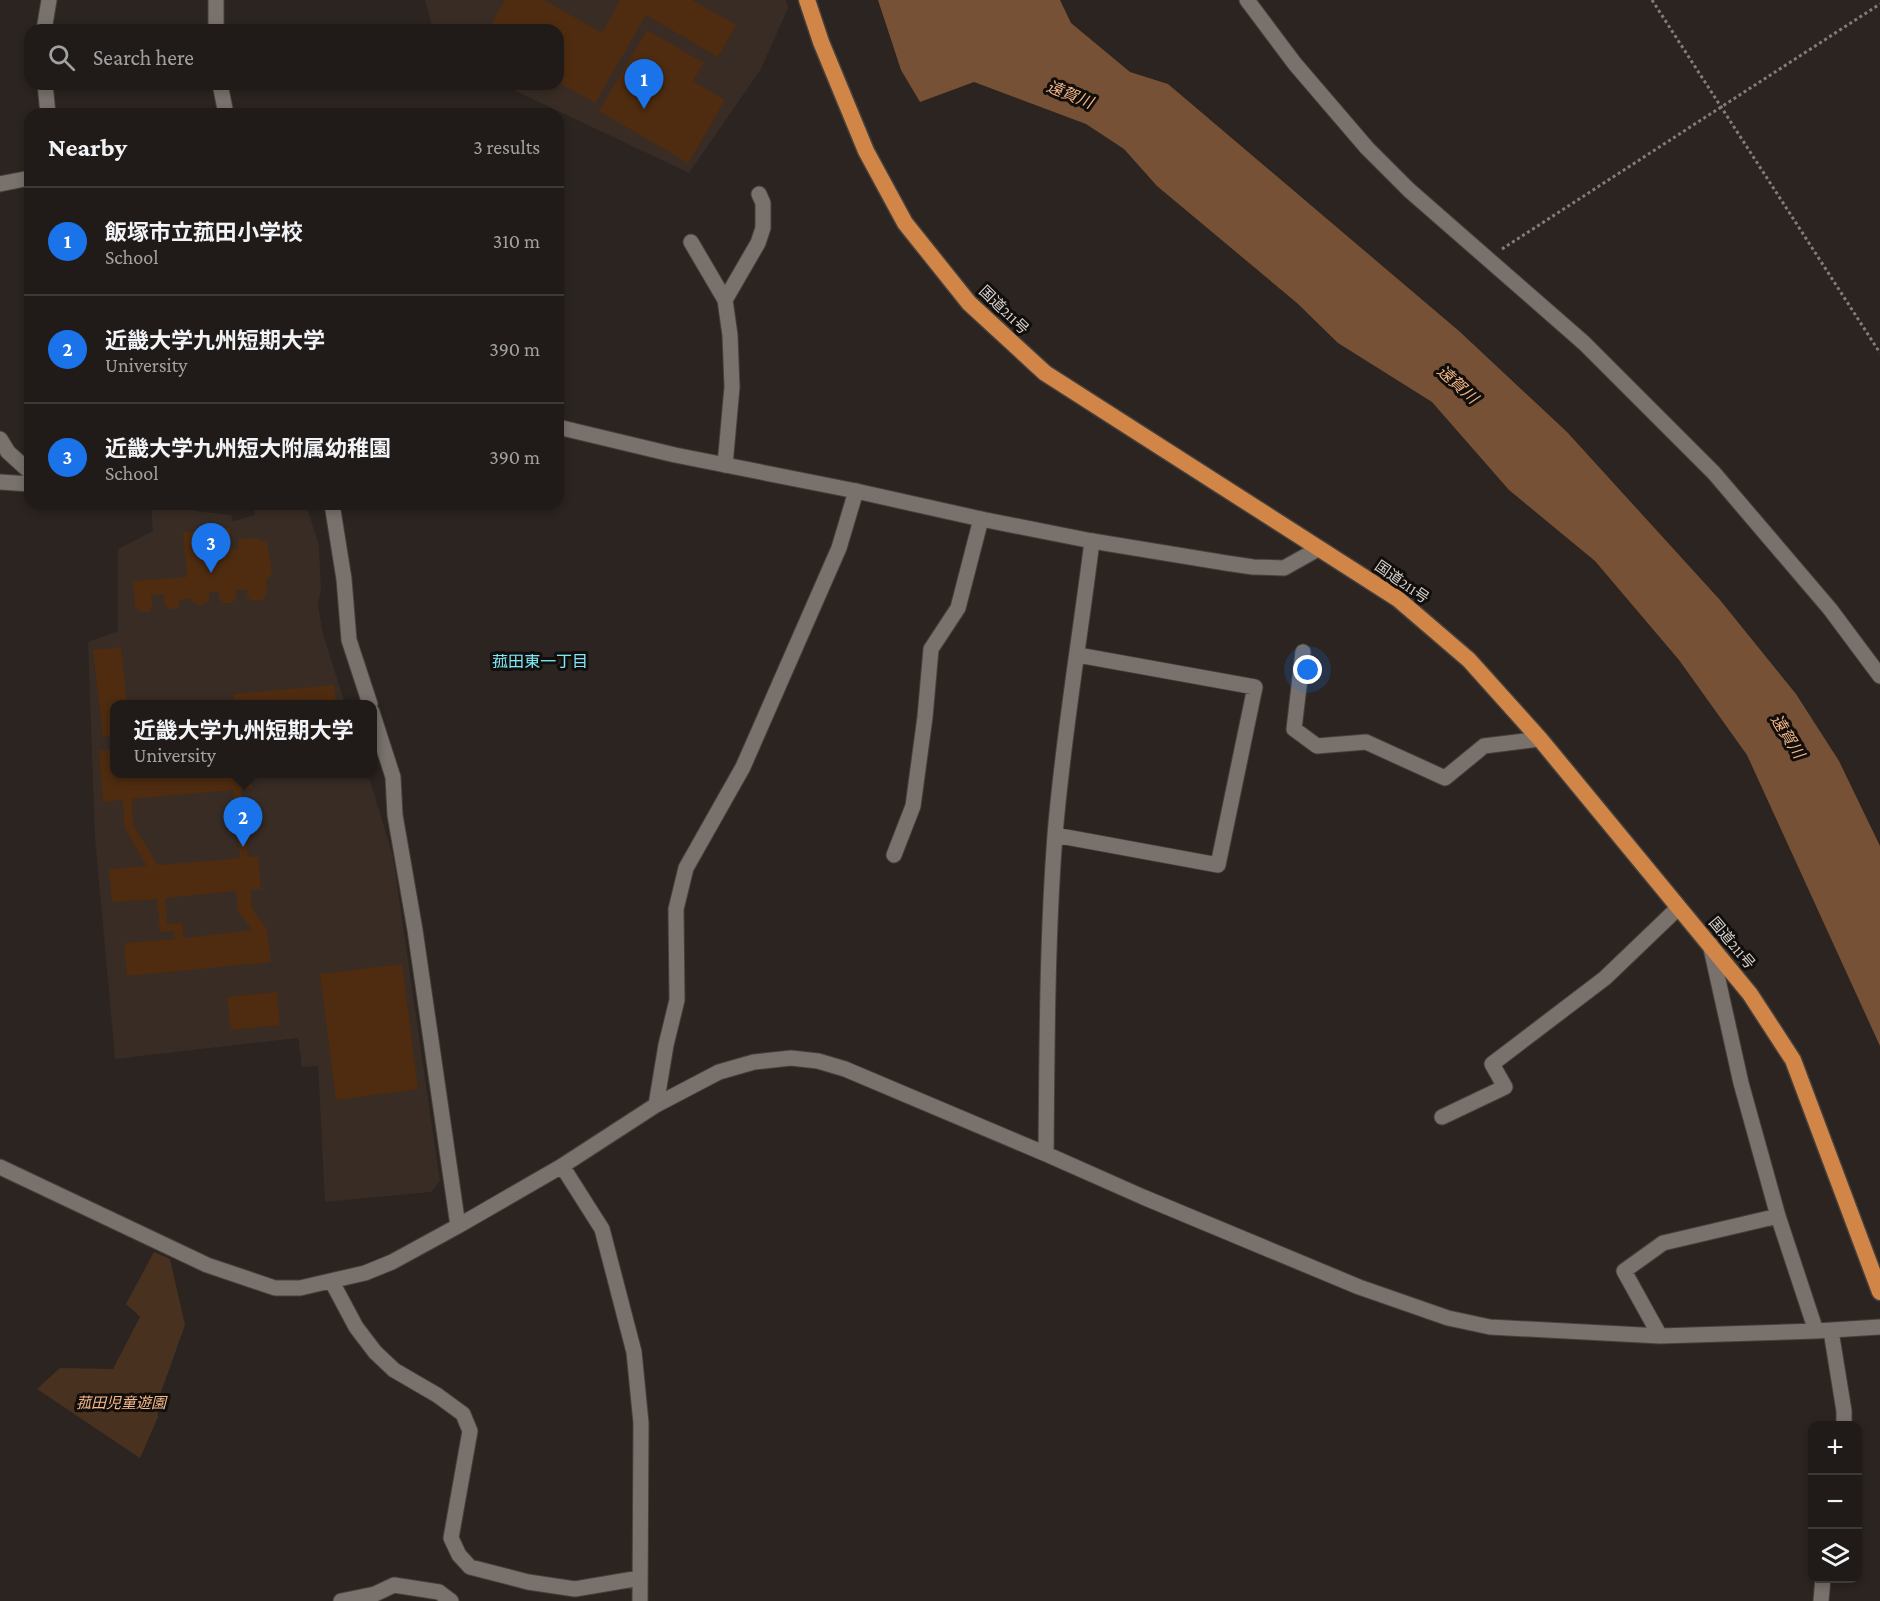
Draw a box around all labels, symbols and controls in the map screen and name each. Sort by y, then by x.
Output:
search box [24,24,564,90]
icon: search [45,41,78,74]
text: Search here [93,45,194,70]
pin: 1 [624,60,664,109]
water label: 遠賀川 [1044,78,1097,112]
text: Nearby [48,133,127,162]
text: 3 results [473,136,540,158]
text: 飯塚市立菰田小学校 [105,220,303,245]
text: 1 [64,230,71,252]
text: 310 m [493,230,540,252]
text: School [105,246,158,268]
street label: 国道211号 [976,283,1032,337]
text: 近畿大学九州短期大学 [105,328,325,353]
text: 2 [62,338,73,360]
text: 390 m [489,338,540,360]
text: University [105,354,188,376]
water label: 遠賀川 [1434,362,1483,408]
text: 近畿大学九州短大附属幼稚園 [105,436,391,461]
text: 3 [63,446,72,468]
text: 390 m [489,446,540,468]
text: School [105,462,158,484]
pin: 3 [192,524,230,573]
street label: 国道211号 [1372,558,1432,606]
district label: 菰田東一丁目 [492,653,588,670]
your location [1293,655,1322,684]
popup [110,700,377,778]
water label: 遠賀川 [1768,711,1809,763]
text: 近畿大学九州短期大学 [133,718,354,743]
text: University [133,744,216,766]
pin: 2 [224,798,262,847]
street label: 国道211号 [1706,914,1758,972]
park label: 菰田児童遊園 [76,1395,168,1411]
map controls [1808,1421,1862,1583]
button: + [1808,1421,1862,1475]
button: − [1808,1475,1862,1529]
button: layers [1808,1529,1862,1583]

